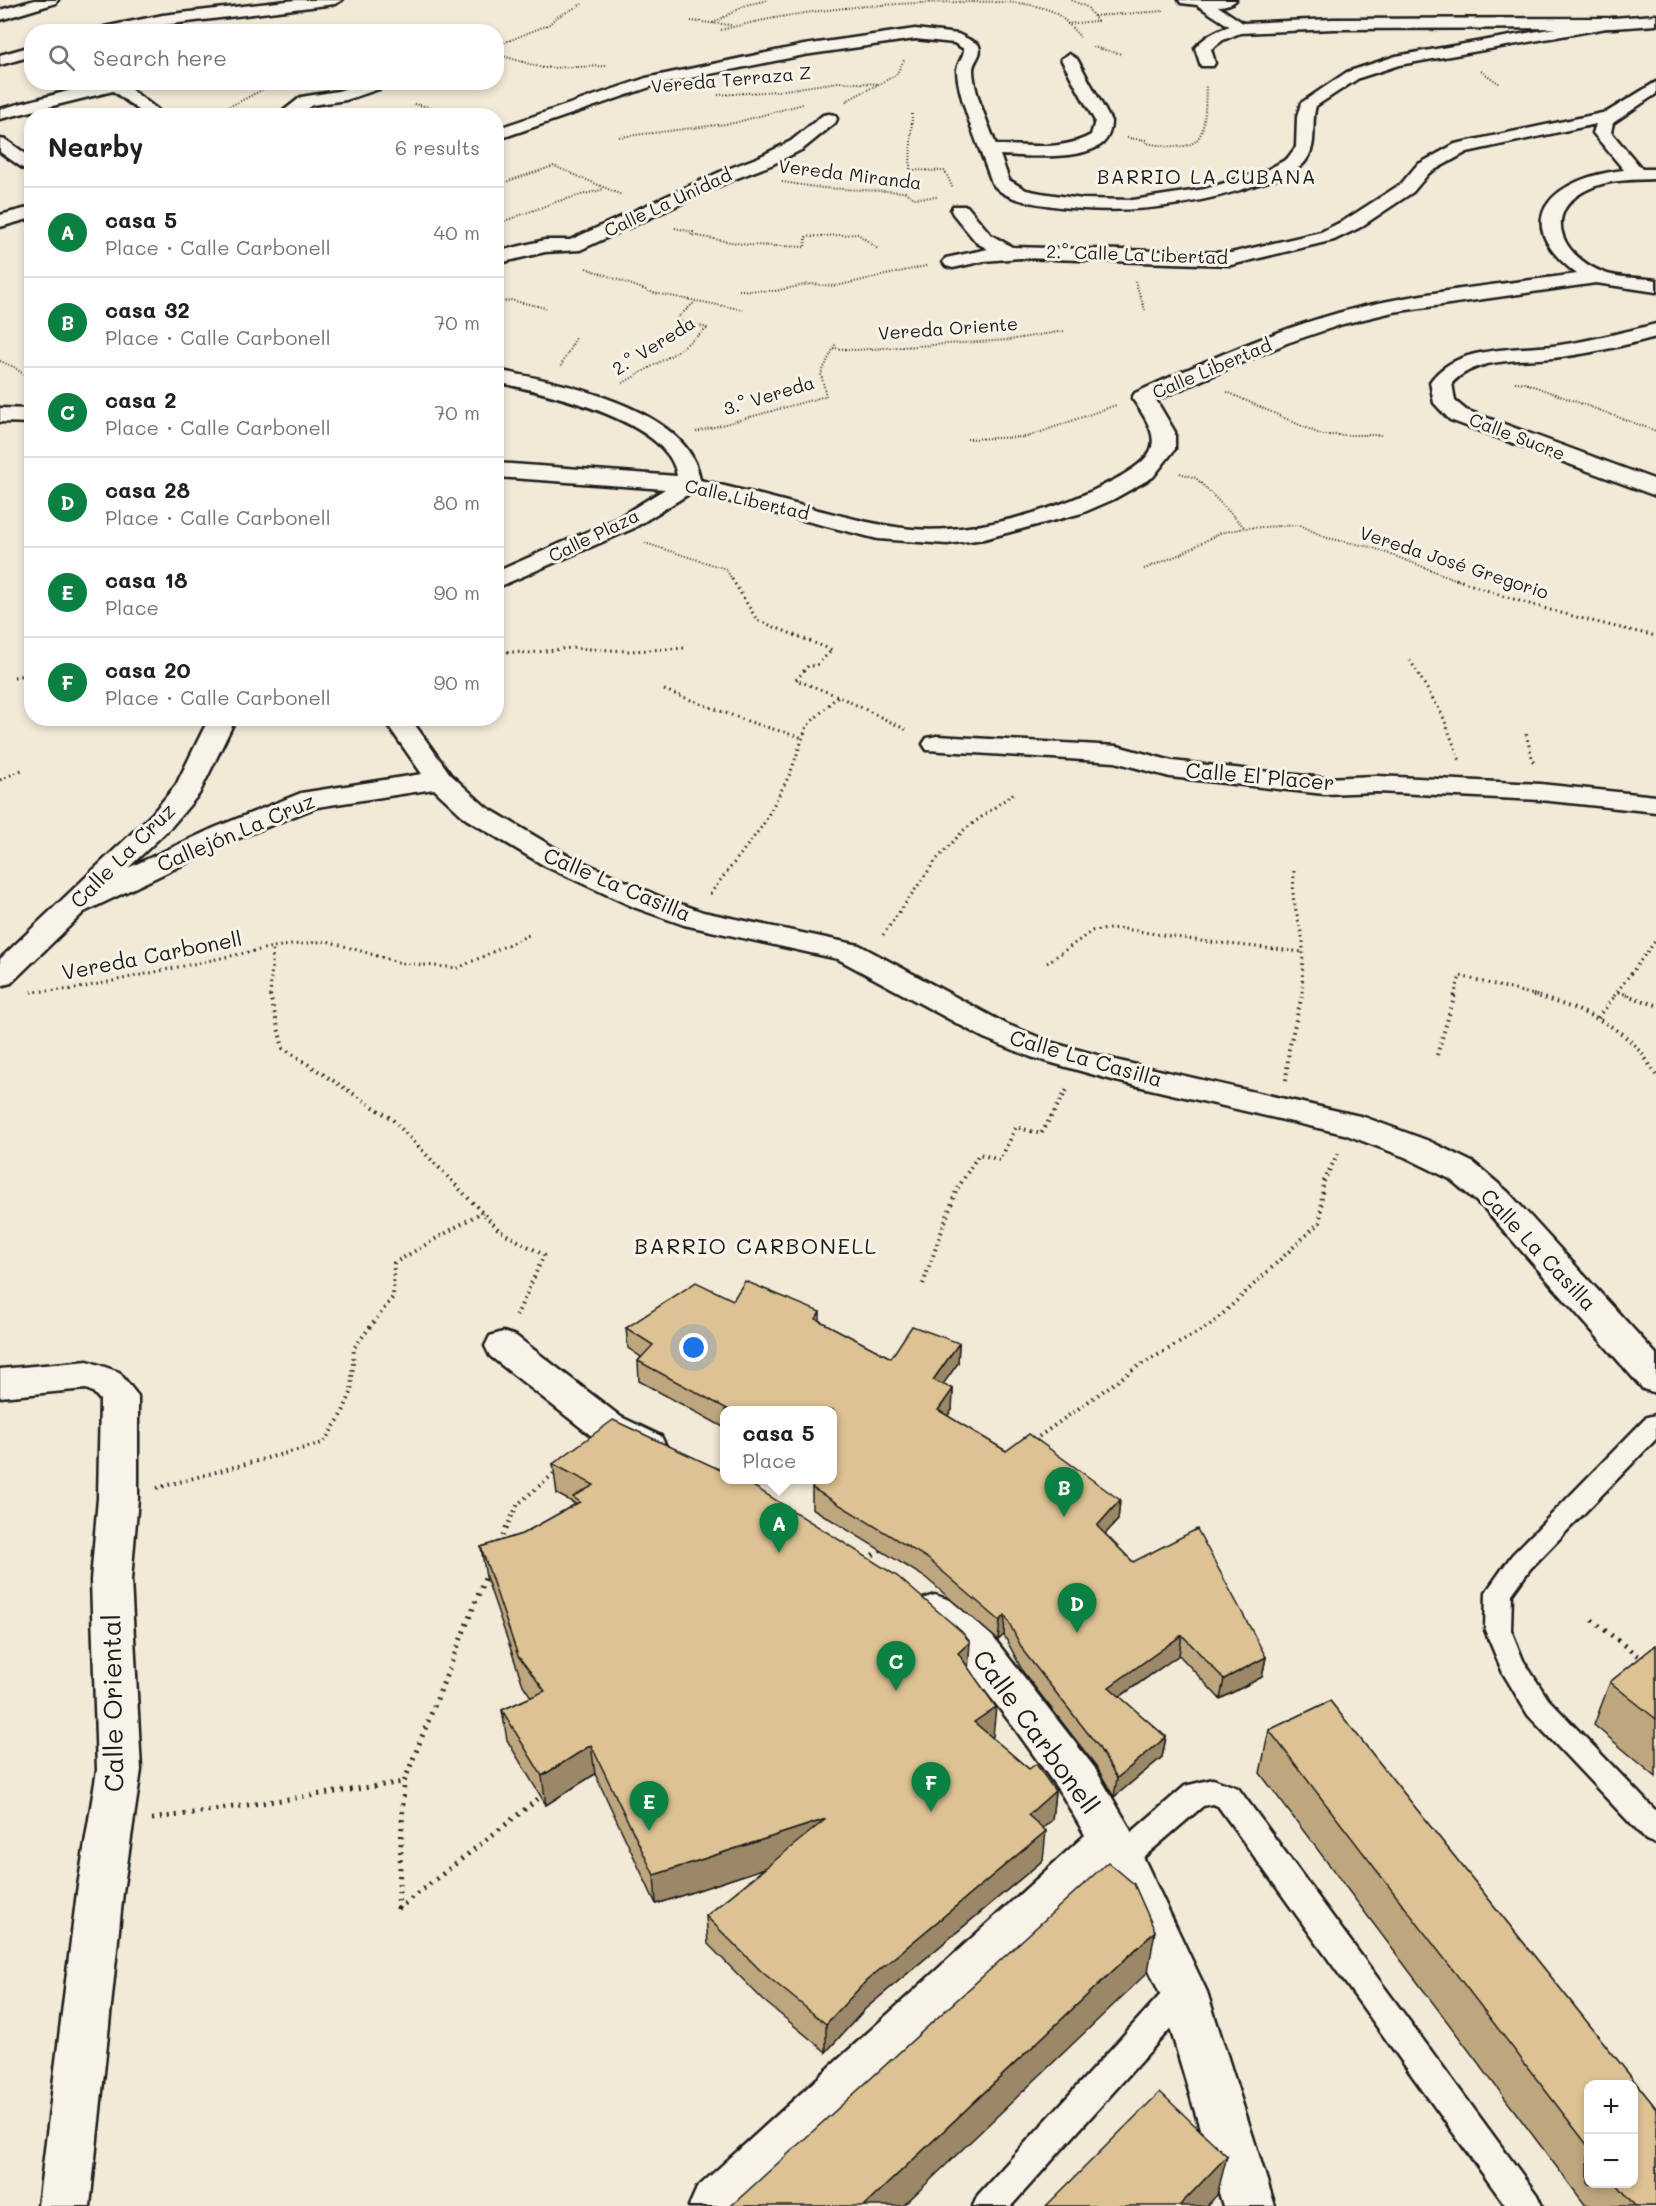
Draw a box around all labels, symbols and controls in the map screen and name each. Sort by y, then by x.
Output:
search box [24,24,504,90]
icon: search [45,41,78,74]
text: Search here [93,43,227,72]
street label: Vereda Terraza Z [650,60,812,98]
text: Nearby [48,130,143,164]
text: 6 results [395,134,480,160]
street label: Vereda Miranda [777,153,923,195]
street label: Calle La Unidad [600,162,735,242]
district label: BARRIO LA CUBANA [1097,163,1317,189]
text: casa 5 [105,205,177,234]
text: A [61,219,74,245]
text: 40 m [434,219,480,245]
text: Place · Calle Carbonell [105,234,331,260]
street label: 2.° Calle La Libertad [1046,239,1228,269]
text: casa 32 [105,295,190,324]
text: B [61,309,74,335]
text: 70 m [434,309,480,335]
street label: 2.° Vereda [607,310,700,380]
street label: Vereda Oriente [877,311,1019,345]
text: Place · Calle Carbonell [105,324,331,350]
street label: Calle Libertad [1148,332,1275,404]
street label: 3.° Vereda [720,370,817,420]
text: casa 2 [105,385,176,414]
text: C [60,399,75,425]
text: 70 m [434,399,480,425]
street label: Calle Sucre [1466,407,1569,465]
text: Place · Calle Carbonell [105,414,331,440]
street label: Calle Libertad [683,473,812,525]
text: casa 28 [105,475,190,504]
text: D [60,489,75,515]
text: 80 m [433,489,480,515]
street label: Calle Plaza [544,503,643,567]
text: Place · Calle Carbonell [105,504,331,530]
street label: Vereda José Gregorio [1357,520,1552,604]
text: casa 18 [105,565,188,594]
text: E [61,579,74,605]
text: 90 m [434,579,480,605]
text: Place [105,594,159,620]
text: casa 20 [105,655,191,684]
text: F [61,669,74,695]
text: 90 m [434,669,480,695]
text: Place · Calle Carbonell [105,684,331,710]
street label: Calle El Placer [1185,756,1336,795]
street label: Callejón La Cruz [152,786,318,877]
street label: Calle La Cruz [64,797,180,913]
street label: Calle La Casilla [540,840,695,927]
street label: Vereda Carbonell [59,924,244,985]
street label: Calle La Casilla [1007,1023,1166,1092]
street label: Calle La Casilla [1476,1182,1603,1316]
district label: BARRIO CARBONELL [634,1231,878,1260]
your location [679,1333,708,1362]
popup [720,1406,837,1484]
text: casa 5 [742,1418,815,1447]
text: Place [742,1447,796,1473]
pin: B [1044,1468,1084,1517]
pin: A [760,1504,798,1553]
pin: D [1058,1584,1096,1633]
street label: Calle Oriental [93,1613,131,1793]
pin: C [876,1642,916,1691]
street label: Calle Carbonell [966,1642,1108,1821]
pin: F [912,1762,950,1812]
pin: E [630,1782,668,1831]
map controls [1584,2080,1638,2188]
button: + [1584,2080,1638,2134]
button: − [1584,2134,1638,2188]

